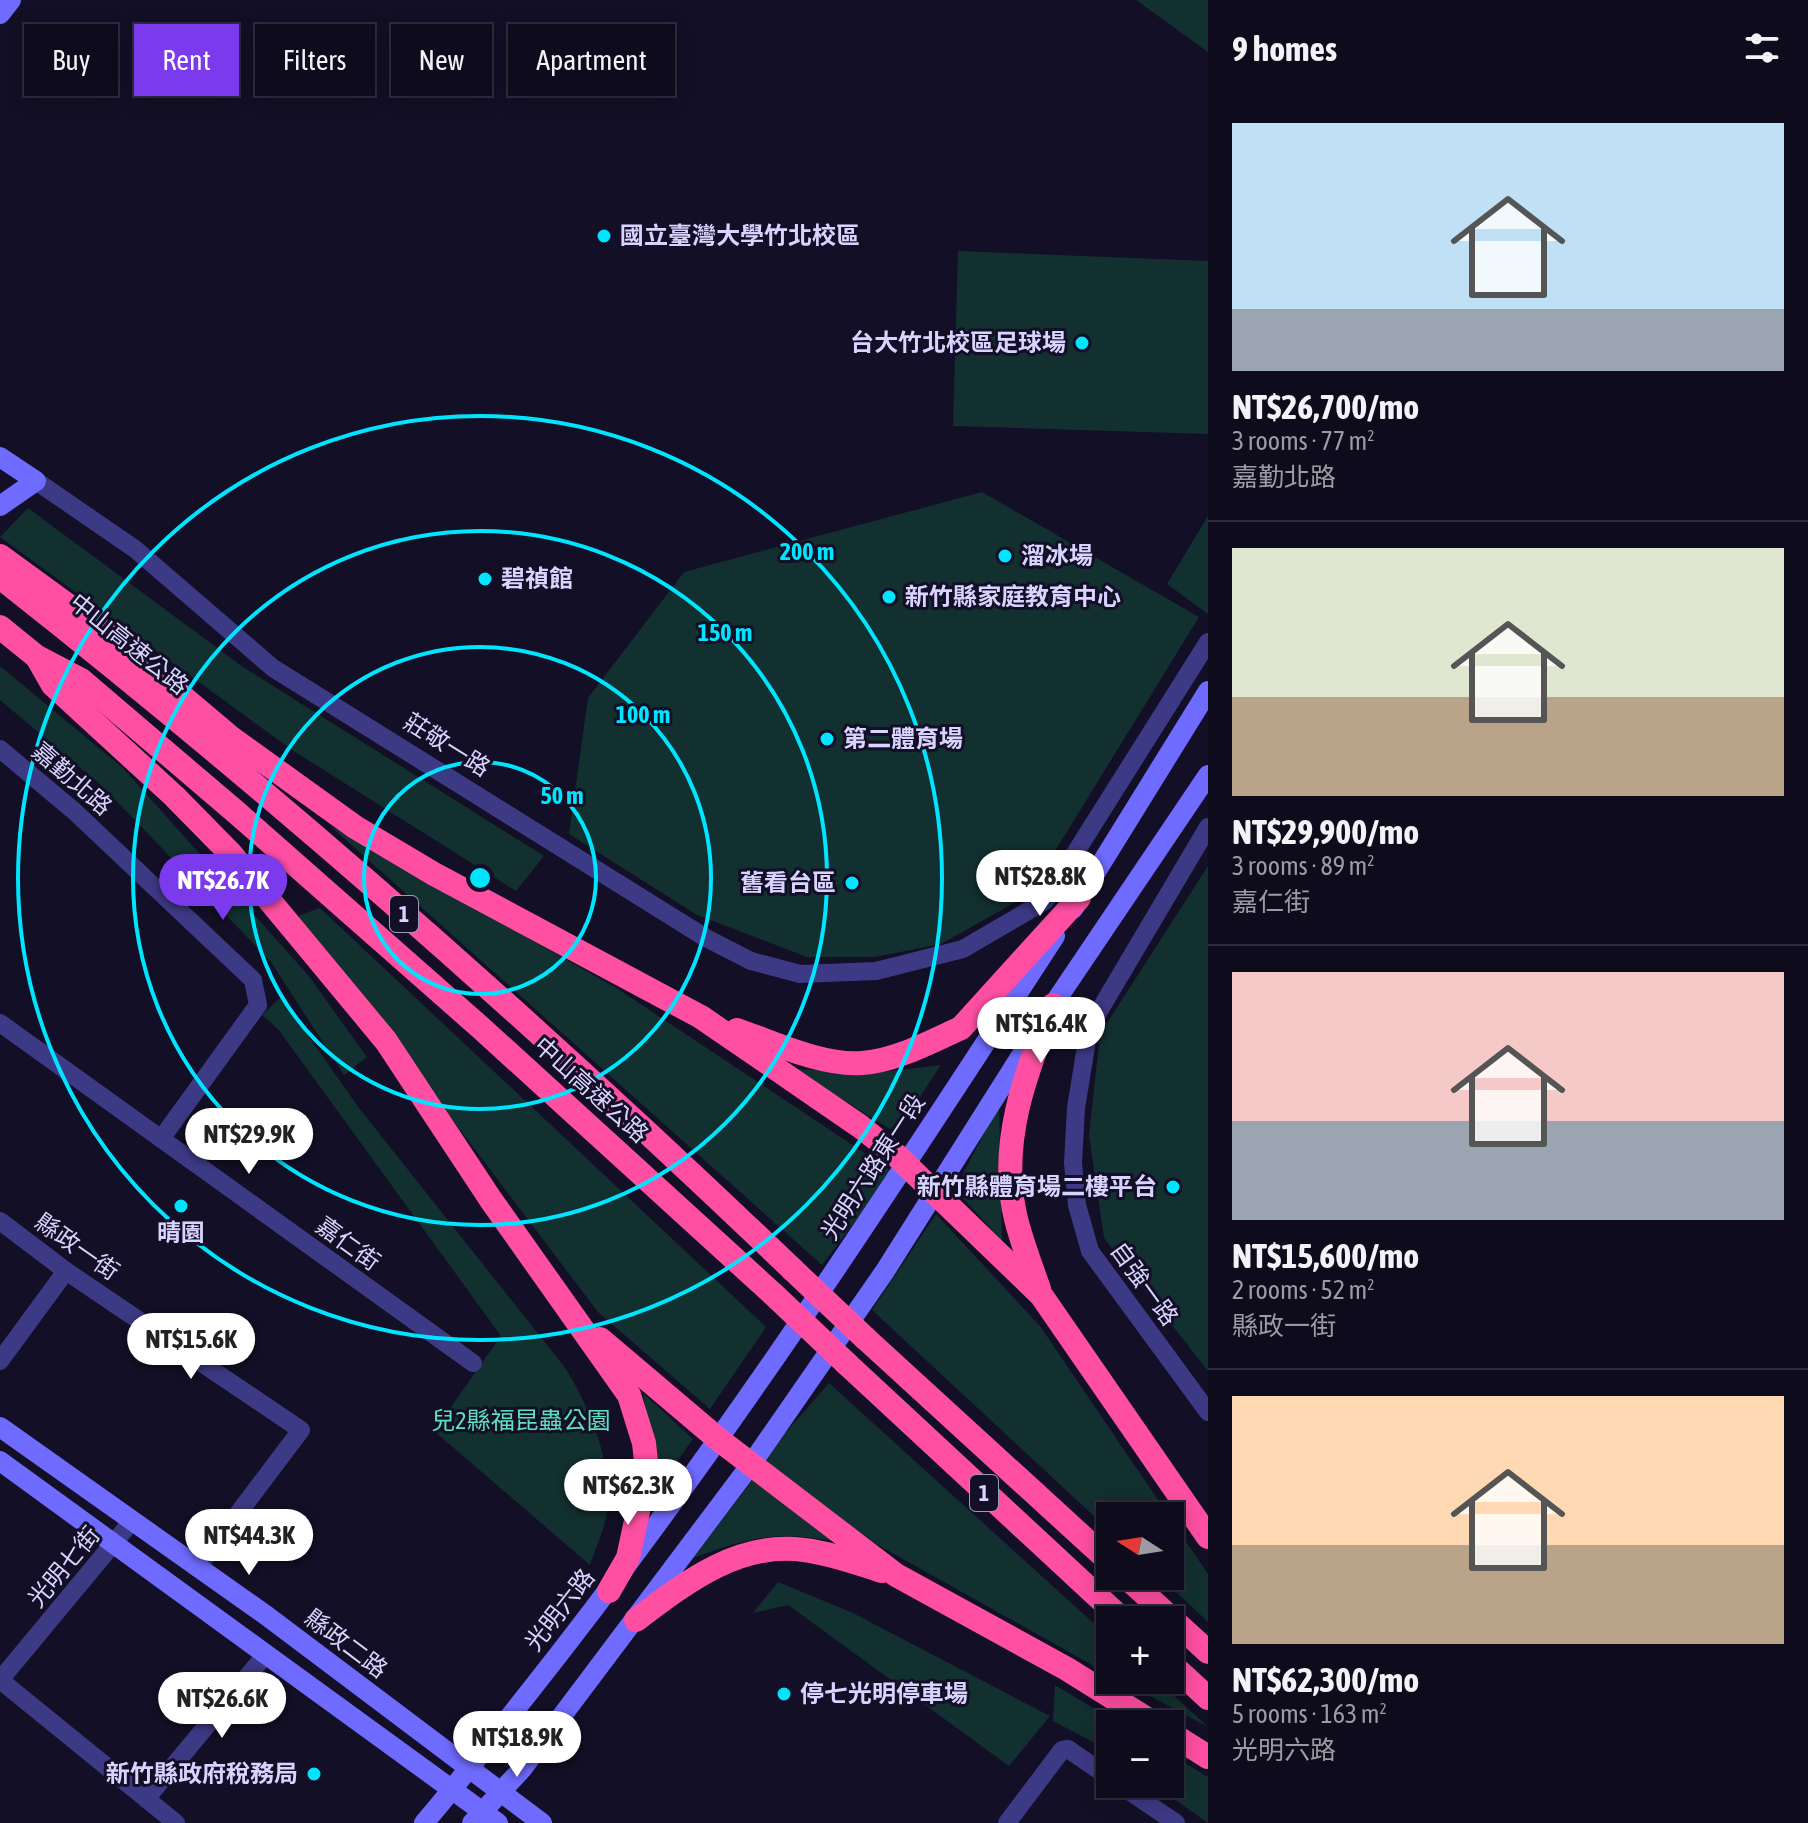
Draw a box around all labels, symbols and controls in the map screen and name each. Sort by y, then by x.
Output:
chip: Buy [24,24,118,96]
chip: Rent [134,24,239,96]
chip: Filters [255,24,375,96]
chip: New [391,24,492,96]
chip: Apartment [508,24,675,96]
icon: filters [1740,26,1784,70]
text: 9 homes [1232,29,1337,68]
icon: home [1436,175,1580,319]
place label: 國立臺灣大學竹北校區 [620,222,860,249]
marker: 國立臺灣大學竹北校區 [595,227,613,245]
place label: 台大竹北校區足球場 [850,329,1066,356]
marker: 台大竹北校區足球場 [1073,334,1091,352]
text: NT$26,700/mo [1232,387,1419,426]
text: 3 rooms · 77 m² [1232,426,1374,456]
text: 嘉勤北路 [1232,462,1336,492]
text: 200 m [780,538,834,565]
place label: 溜冰場 [1021,542,1093,569]
marker: 溜冰場 [996,547,1014,565]
place label: 碧禎館 [501,565,573,592]
marker: 碧禎館 [476,570,494,588]
place label: 新竹縣家庭教育中心 [905,583,1121,610]
street label: 中山高速公路 [65,588,194,699]
marker: 新竹縣家庭教育中心 [880,588,898,606]
icon: home [1436,600,1580,744]
text: 150 m [698,619,752,646]
text: 100 m [616,701,670,728]
street label: 莊敬一路 [399,708,495,781]
place label: 第二體育場 [843,725,963,752]
marker: 第二體育場 [818,730,836,748]
street label: 嘉勤北路 [27,737,117,820]
text: 50 m [540,782,584,809]
text: NT$29,900/mo [1232,812,1419,851]
pin: NT$28.8K [957,850,1123,918]
text: 3 rooms · 89 m² [1232,851,1374,881]
pin: NT$26.7K [140,854,306,922]
text: NT$28.8K [994,861,1086,891]
centre of rings [466,864,494,892]
text: NT$26.7K [177,865,269,895]
place label: 舊看台區 [740,869,836,896]
marker: 舊看台區 [843,874,861,892]
text: 嘉仁街 [1232,887,1310,917]
road number: 1 [390,896,418,932]
pin: NT$16.4K [958,997,1124,1065]
text: NT$16.4K [995,1008,1087,1038]
icon: home [1436,1024,1580,1168]
street label: 中山高速公路 [529,1031,654,1148]
street label: 光明六路東一段 [816,1089,930,1245]
pin: NT$29.9K [166,1108,332,1176]
text: NT$29.9K [203,1119,295,1149]
place label: 新竹縣體育場二樓平台 [917,1173,1157,1200]
marker: 新竹縣體育場二樓平台 [1164,1178,1182,1196]
marker: 晴園 [172,1197,190,1215]
street label: 縣政一街 [30,1208,124,1285]
street label: 嘉仁街 [311,1212,385,1276]
place label: 晴園 [157,1219,205,1246]
text: NT$15,600/mo [1232,1236,1419,1275]
street label: 自強一路 [1105,1237,1184,1330]
text: 2 rooms · 52 m² [1232,1275,1374,1305]
text: 縣政一街 [1232,1311,1336,1341]
pin: NT$15.6K [108,1313,274,1381]
text: NT$15.6K [145,1324,237,1354]
park label: 兒2縣福昆蟲公園 [431,1407,611,1434]
icon: home [1436,1448,1580,1592]
pin: NT$62.3K [545,1459,711,1527]
text: NT$62.3K [582,1470,674,1500]
road number: 1 [970,1475,998,1511]
north arrow [1096,1502,1184,1590]
map controls [1096,1502,1184,1798]
pin: NT$44.3K [166,1509,332,1577]
text: NT$44.3K [203,1520,295,1550]
street label: 光明七街 [22,1521,105,1612]
street label: 光明六路 [519,1564,600,1656]
street label: 縣政二路 [300,1604,393,1683]
button: + [1096,1606,1184,1694]
text: NT$62,300/mo [1232,1660,1419,1699]
pin: NT$26.6K [139,1672,305,1740]
place label: 停七光明停車場 [800,1680,968,1707]
text: NT$26.6K [176,1683,268,1713]
marker: 停七光明停車場 [775,1685,793,1703]
text: 5 rooms · 163 m² [1232,1699,1387,1729]
button: − [1096,1710,1184,1798]
pin: NT$18.9K [434,1711,600,1779]
text: NT$18.9K [471,1722,563,1752]
text: 光明六路 [1232,1735,1336,1765]
place label: 新竹縣政府稅務局 [106,1760,298,1787]
marker: 新竹縣政府稅務局 [305,1765,323,1783]

